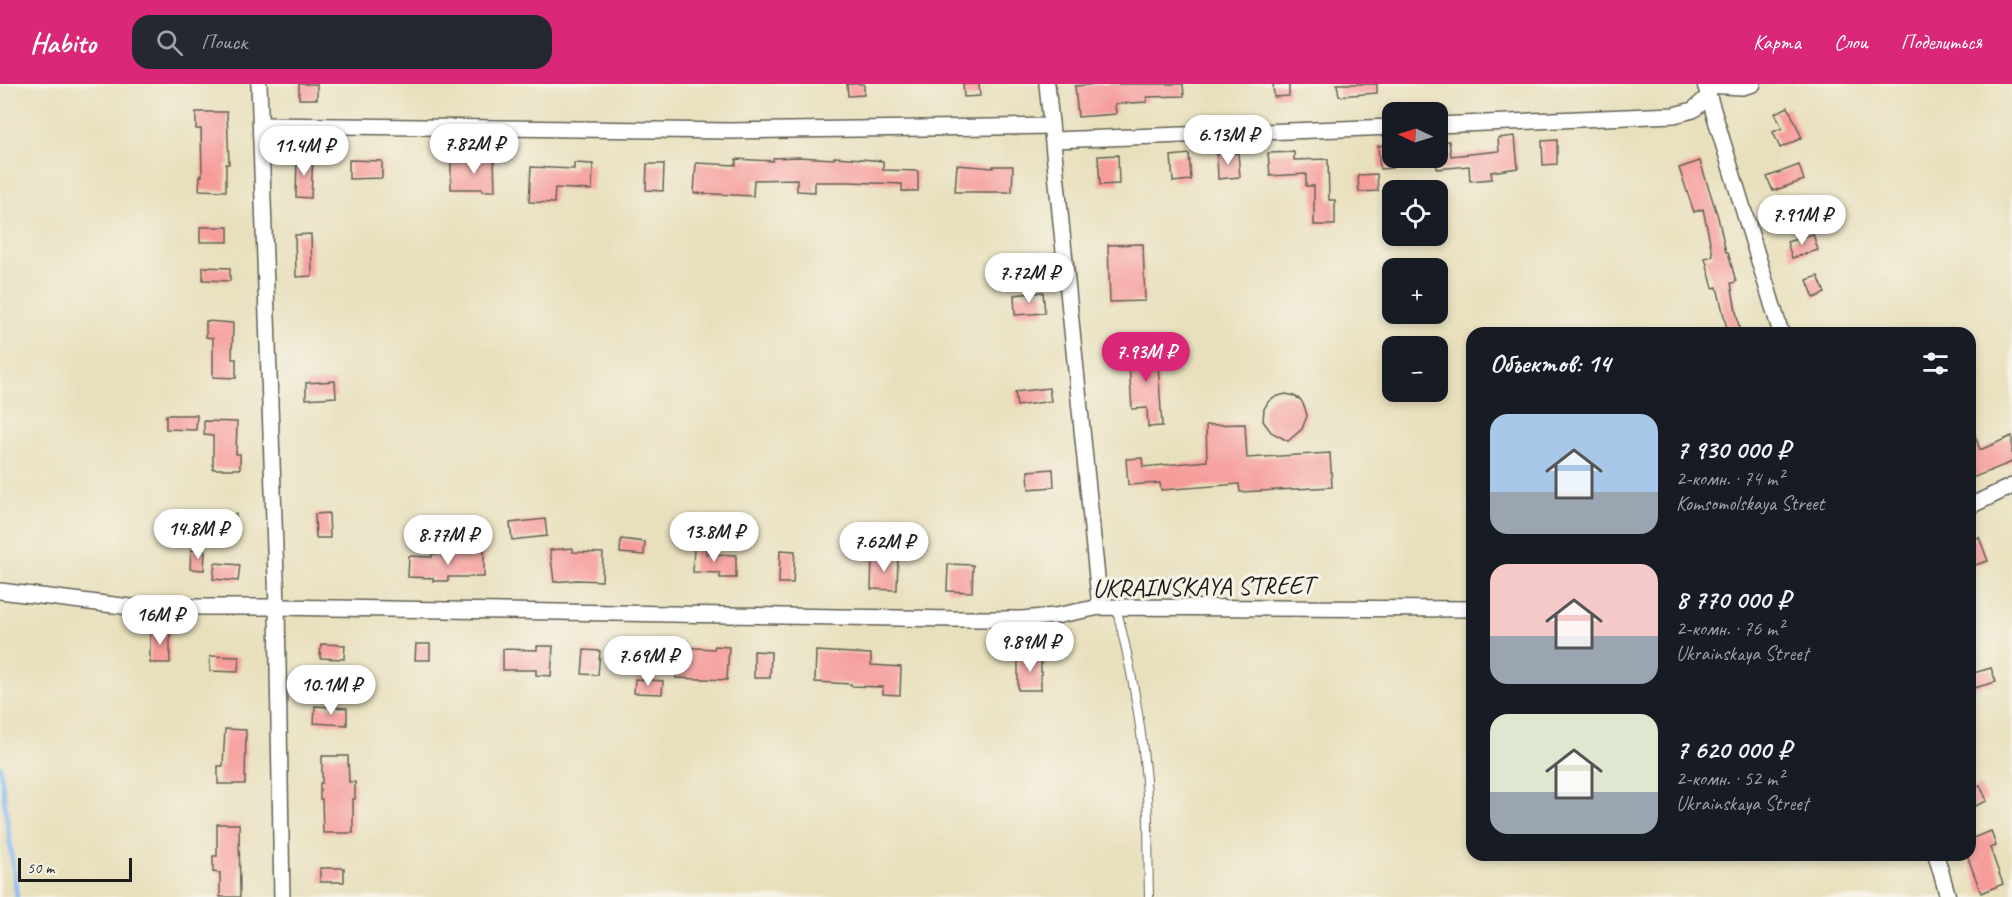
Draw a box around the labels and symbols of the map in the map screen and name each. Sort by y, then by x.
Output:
north arrow [1382,102,1448,168]
pin: 6.13M ₽ [1173,115,1283,166]
pin: 7.82M ₽ [419,124,529,175]
pin: 11.4M ₽ [249,126,359,177]
pin: 7.91M ₽ [1747,195,1857,246]
pin: 7.72M ₽ [974,253,1084,304]
pin: 7.93M ₽ [1091,332,1201,383]
pin: 14.8M ₽ [143,509,253,560]
pin: 13.8M ₽ [659,512,769,563]
pin: 8.77M ₽ [393,515,503,566]
pin: 7.62M ₽ [829,522,939,573]
street label: UKRAINSKAYA STREET [1092,568,1319,605]
pin: 16M ₽ [118,595,202,646]
pin: 9.89M ₽ [975,622,1085,673]
pin: 7.69M ₽ [593,636,703,687]
pin: 10.1M ₽ [276,665,386,716]
scale bar [18,855,132,882]

